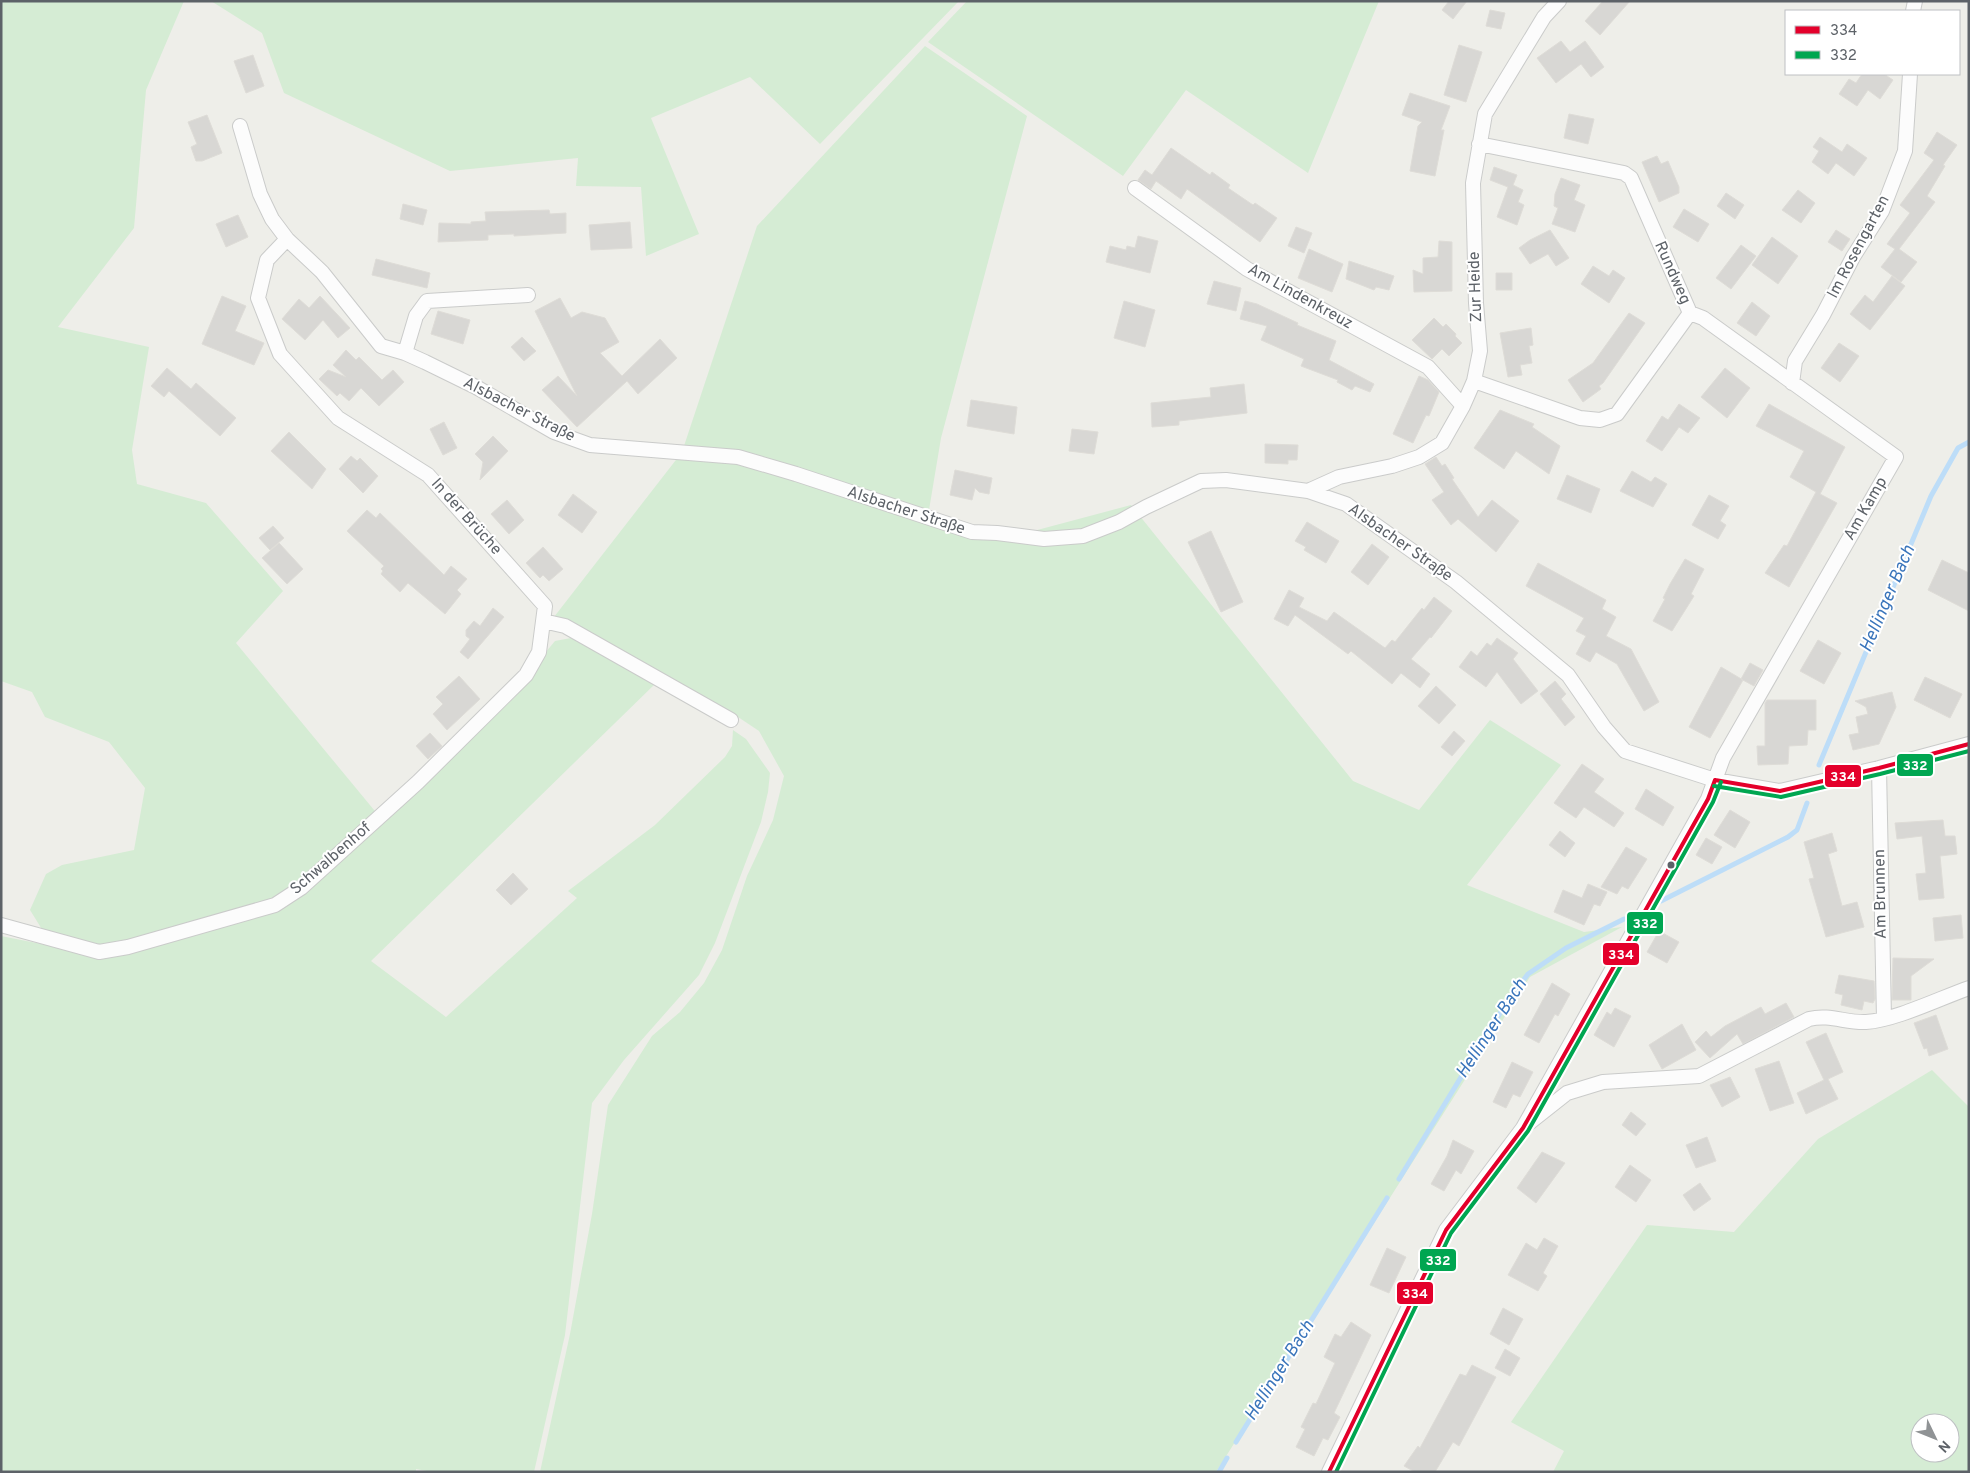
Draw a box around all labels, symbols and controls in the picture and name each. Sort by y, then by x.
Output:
legend [1785,10,1960,75]
text: 334 [1830,22,1857,41]
text: 332 [1830,47,1857,66]
street label: Im Rosengarten [1823,192,1895,302]
street label: Rundweg [1649,238,1695,308]
street label: Zur Heide [1465,251,1487,323]
street label: Am Lindenkreuz [1244,260,1356,334]
street label: Alsbacher Straße [460,373,578,447]
street label: In der Brüche [426,474,506,560]
street label: Am Kamp [1840,474,1892,544]
street label: Alsbacher Straße [844,482,968,540]
street label: Alsbacher Straße [1344,500,1456,586]
water label: Hellinger Bach [1855,542,1921,656]
line badge: 332 [1896,753,1934,777]
text: 332 [1902,758,1928,775]
line badge: 334 [1824,764,1862,788]
text: 334 [1830,769,1856,786]
street label: Schwalbenhof [287,818,376,899]
street label: Am Brunnen [1870,849,1892,939]
unlabelled marker [1666,860,1676,870]
line badge: 332 [1626,911,1664,935]
text: 332 [1632,916,1658,933]
line badge: 334 [1602,942,1640,966]
text: 334 [1608,947,1634,964]
water label: Hellinger Bach [1451,975,1533,1083]
line badge: 332 [1419,1248,1457,1272]
text: 332 [1425,1253,1451,1270]
line badge: 334 [1396,1281,1434,1305]
text: 334 [1402,1286,1428,1303]
water label: Hellinger Bach [1240,1316,1320,1426]
north arrow [1910,1413,1960,1463]
text: N [1934,1436,1953,1455]

